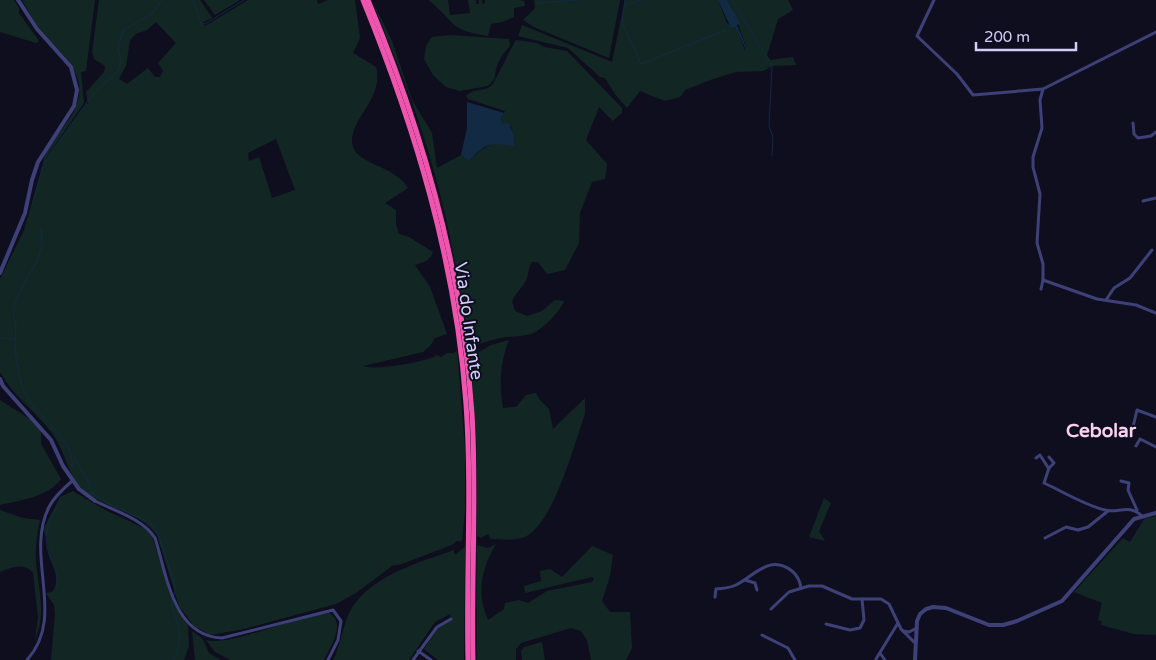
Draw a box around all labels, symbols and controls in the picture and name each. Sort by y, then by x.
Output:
scale bar [976,20,1076,52]
text: 200 m [984,28,1030,46]
street label: Via do Infante [450,261,488,381]
district label: Cebolar [1066,420,1137,442]

